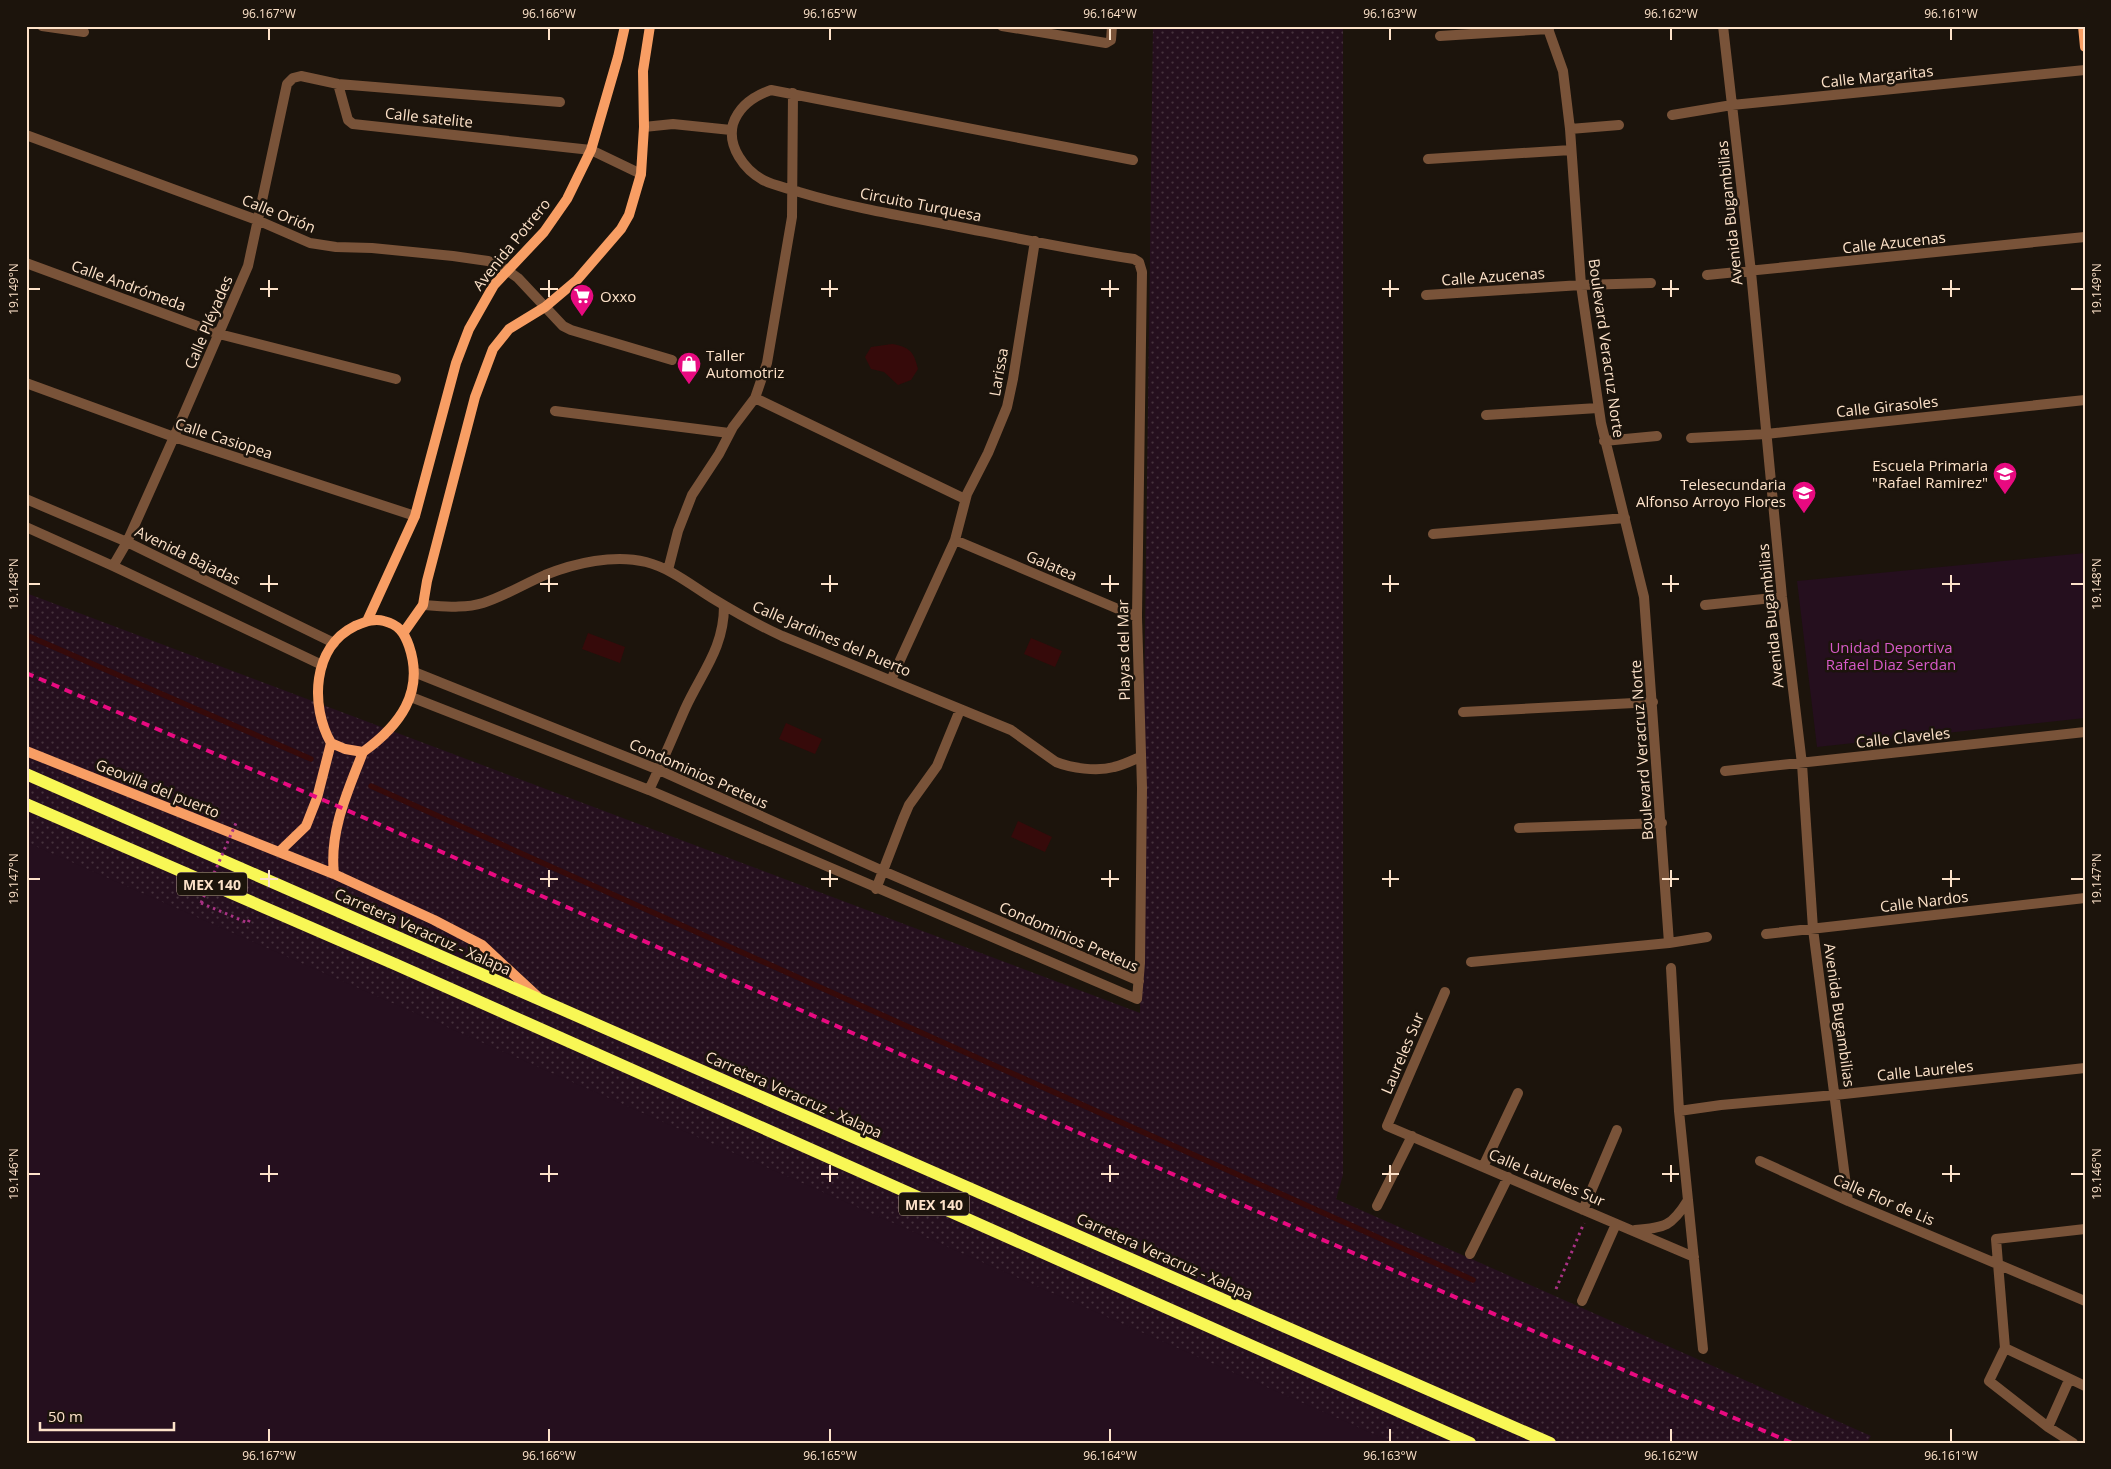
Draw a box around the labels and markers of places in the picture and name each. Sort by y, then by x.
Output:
supermarket icon: Oxxo [569,283,595,317]
place label: Oxxo [600,286,636,306]
place label: Taller Automotriz [706,345,784,382]
shop icon: Taller Automotriz [676,351,702,385]
place label: Escuela Primaria "Rafael Ramirez" [1872,455,1988,492]
school or university icon: Escuela Primaria "Rafael Ramirez" [1992,461,2018,495]
place label: Telesecundaria Alfonso Arroyo Flores [1636,474,1786,511]
school or university icon: Telesecundaria Alfonso Arroyo Flores [1791,480,1817,514]

